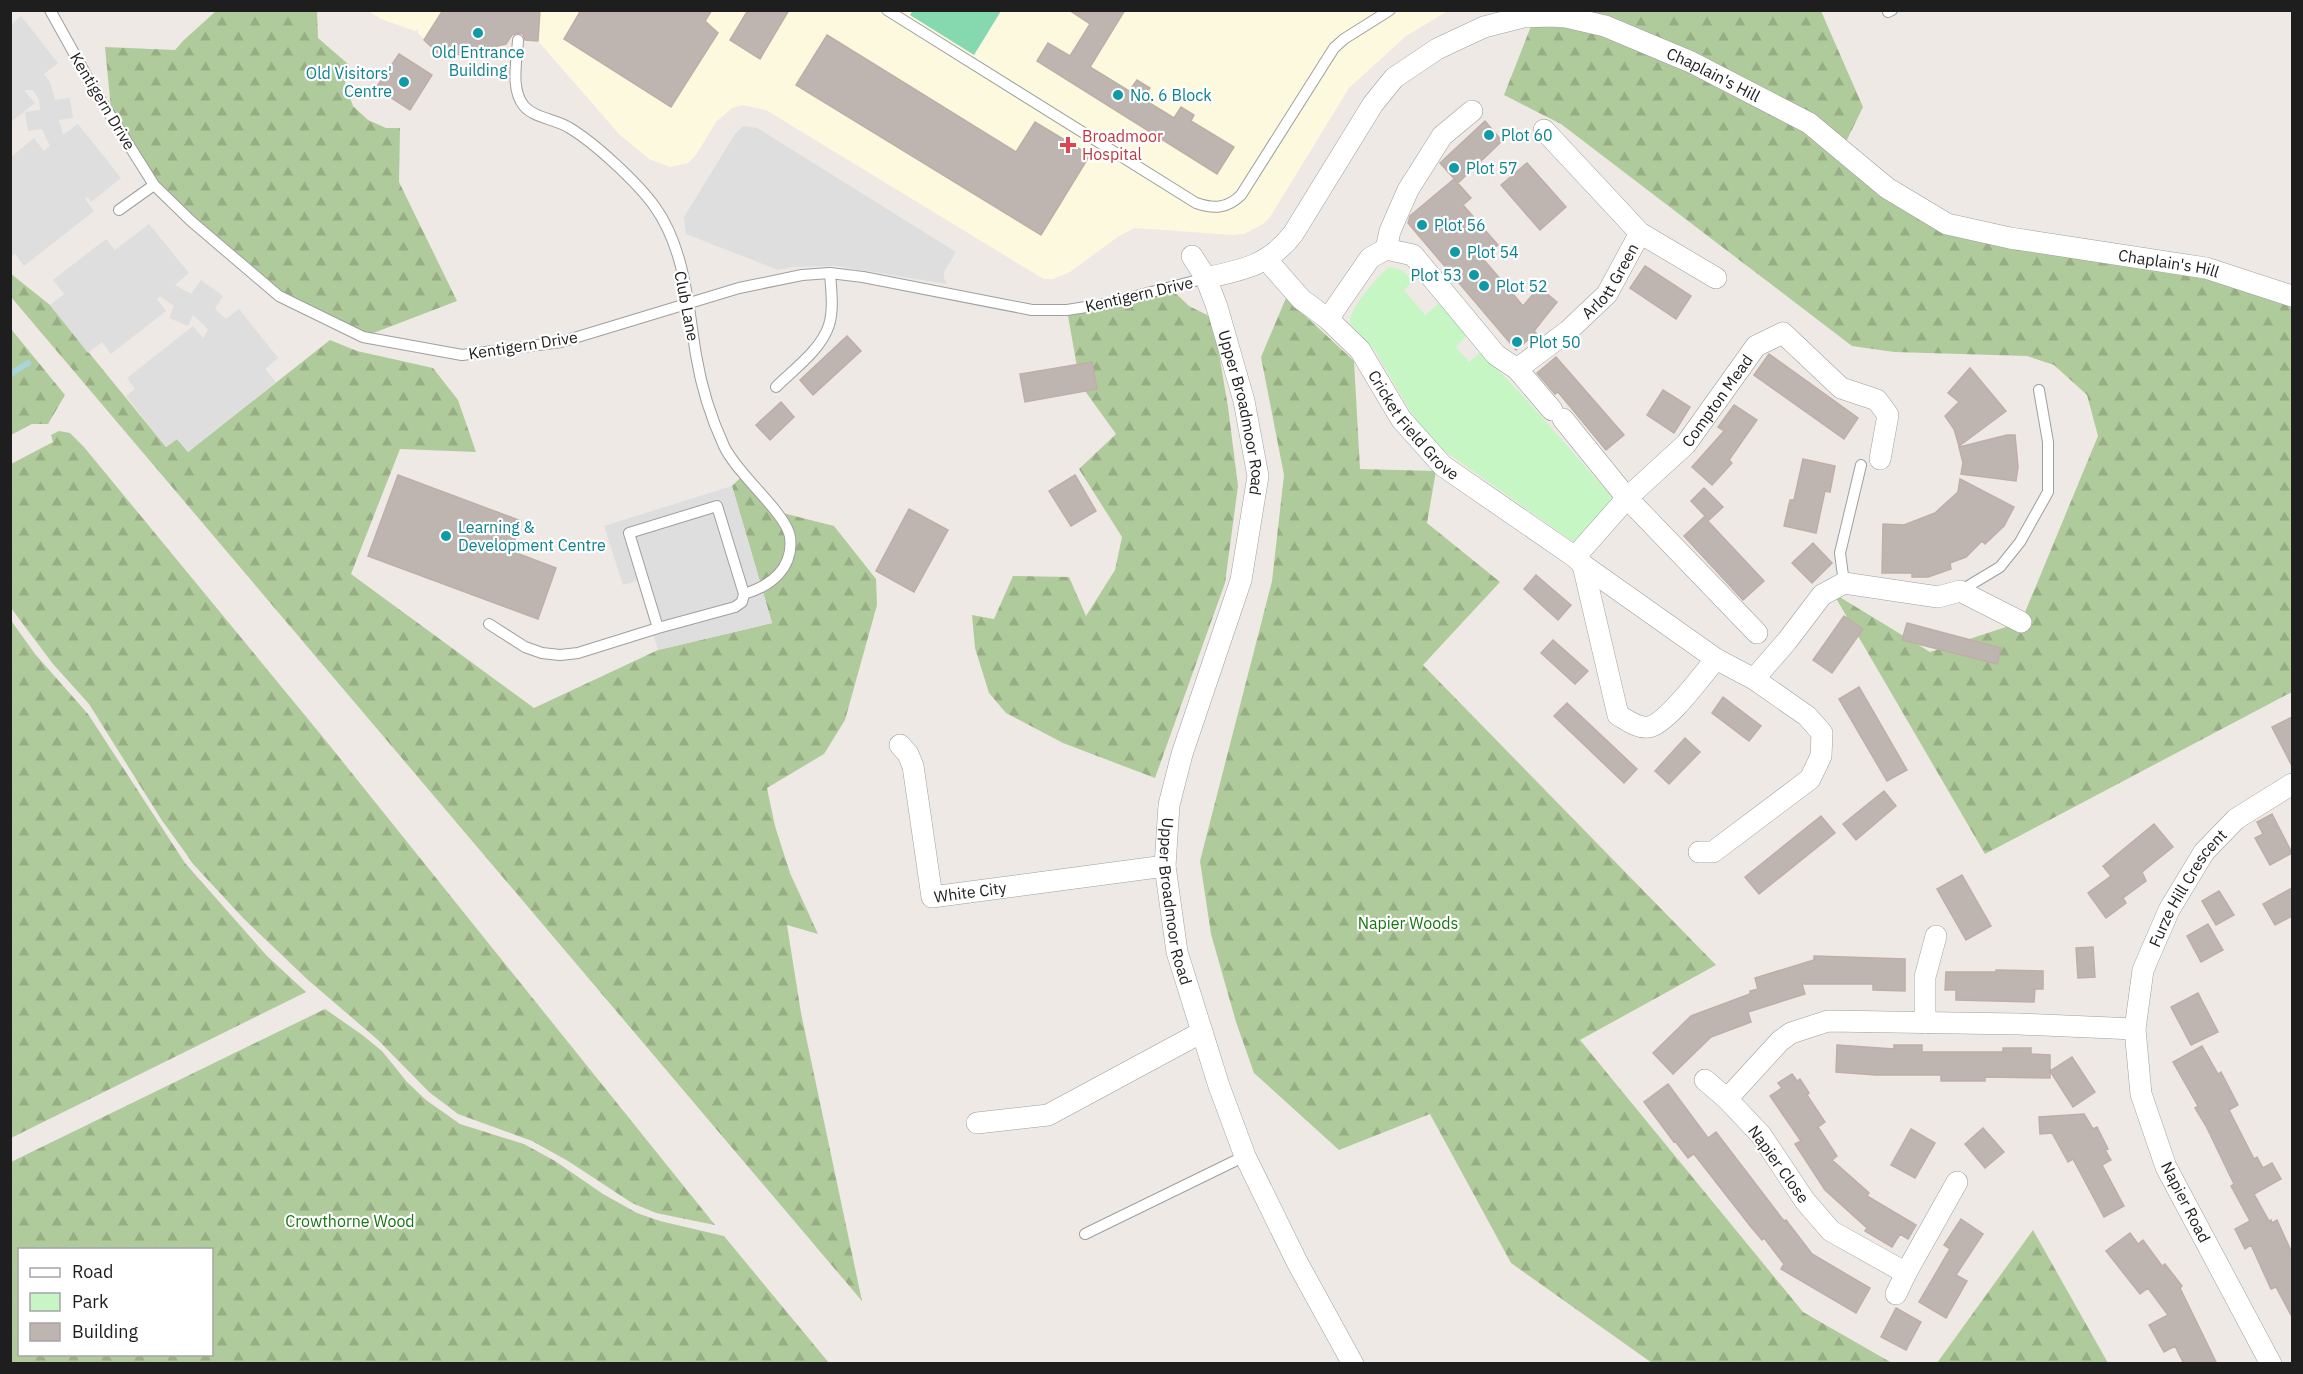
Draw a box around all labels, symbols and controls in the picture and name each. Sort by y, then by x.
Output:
marker: Old Entrance Building [471,26,485,40]
place label: Old Entrance Building [432,42,525,80]
street label: Chaplain's Hill [1664,43,1764,106]
street label: Kentigern Drive [66,49,140,154]
place label: Old Visitors' Centre [306,63,392,101]
marker: Old Visitors' Centre [397,75,411,89]
place label: No. 6 Block [1130,85,1212,105]
marker: No. 6 Block [1111,88,1125,102]
place label: Plot 60 [1501,125,1553,145]
place label: Broadmoor Hospital [1082,126,1163,164]
marker: Plot 60 [1482,128,1496,142]
marker: Broadmoor Hospital [1059,136,1077,154]
place label: Plot 57 [1466,158,1518,178]
marker: Plot 57 [1447,161,1461,175]
place label: Plot 56 [1434,215,1486,235]
marker: Plot 56 [1415,218,1429,232]
street label: Arlott Green [1577,240,1643,323]
place label: Plot 54 [1467,242,1519,262]
marker: Plot 54 [1448,245,1462,259]
street label: Chaplain's Hill [2117,245,2222,282]
place label: Plot 53 [1410,265,1462,285]
marker: Plot 53 [1467,268,1481,282]
street label: Club Lane [670,269,704,343]
street label: Kentigern Drive [1083,272,1195,316]
place label: Plot 52 [1496,276,1548,296]
marker: Plot 52 [1477,279,1491,293]
street label: Kentigern Drive [467,326,579,364]
street label: Upper Broadmoor Road [1214,328,1268,497]
place label: Plot 50 [1529,332,1581,352]
marker: Plot 50 [1510,335,1524,349]
street label: Compton Mead [1677,350,1757,451]
street label: Cricket Field Grove [1364,366,1463,484]
place label: Learning & Development Centre [458,517,606,555]
marker: Learning & Development Centre [439,529,453,543]
street label: Upper Broadmoor Road [1155,817,1197,987]
street label: Furze Hill Crescent [2144,825,2231,950]
street label: White City [933,877,1008,907]
park label: Napier Woods [1358,913,1458,933]
street label: Napier Close [1744,1121,1814,1207]
street label: Napier Road [2157,1158,2215,1246]
park label: Crowthorne Wood [285,1211,415,1231]
legend [18,1248,213,1356]
text: Road [72,1260,113,1283]
text: Park [72,1290,109,1313]
text: Building [72,1320,139,1343]

